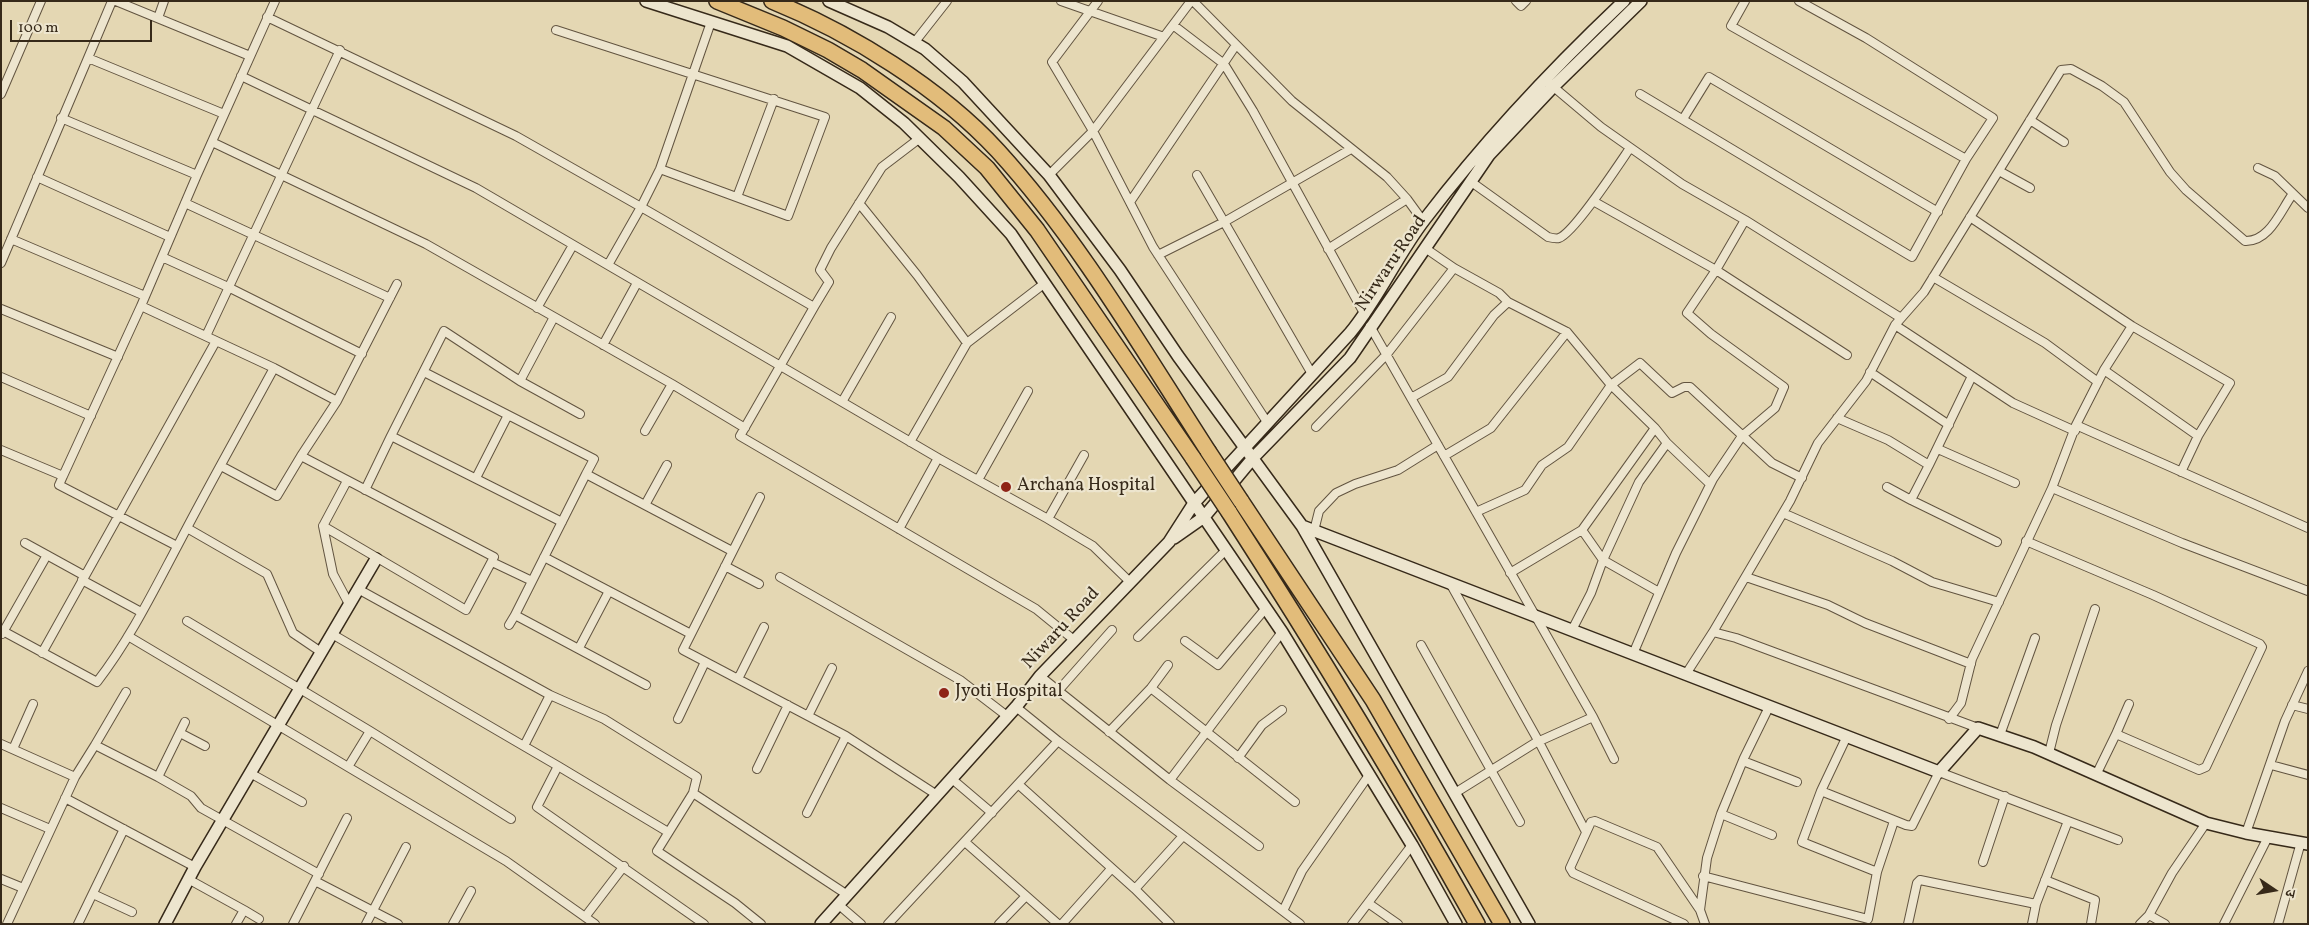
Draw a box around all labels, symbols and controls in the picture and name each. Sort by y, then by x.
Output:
scale bar [12,10,155,42]
text: 100 m [18,18,58,39]
street label: Nirwaru Road [1352,212,1432,316]
place label: Archana Hospital [1017,476,1155,498]
marker: Archana Hospital [999,480,1013,494]
street label: Niwaru Road [1019,584,1105,674]
place label: Jyoti Hospital [955,682,1063,704]
marker: Jyoti Hospital [937,686,951,700]
north arrow [2249,865,2299,915]
text: उ [2279,888,2299,899]

